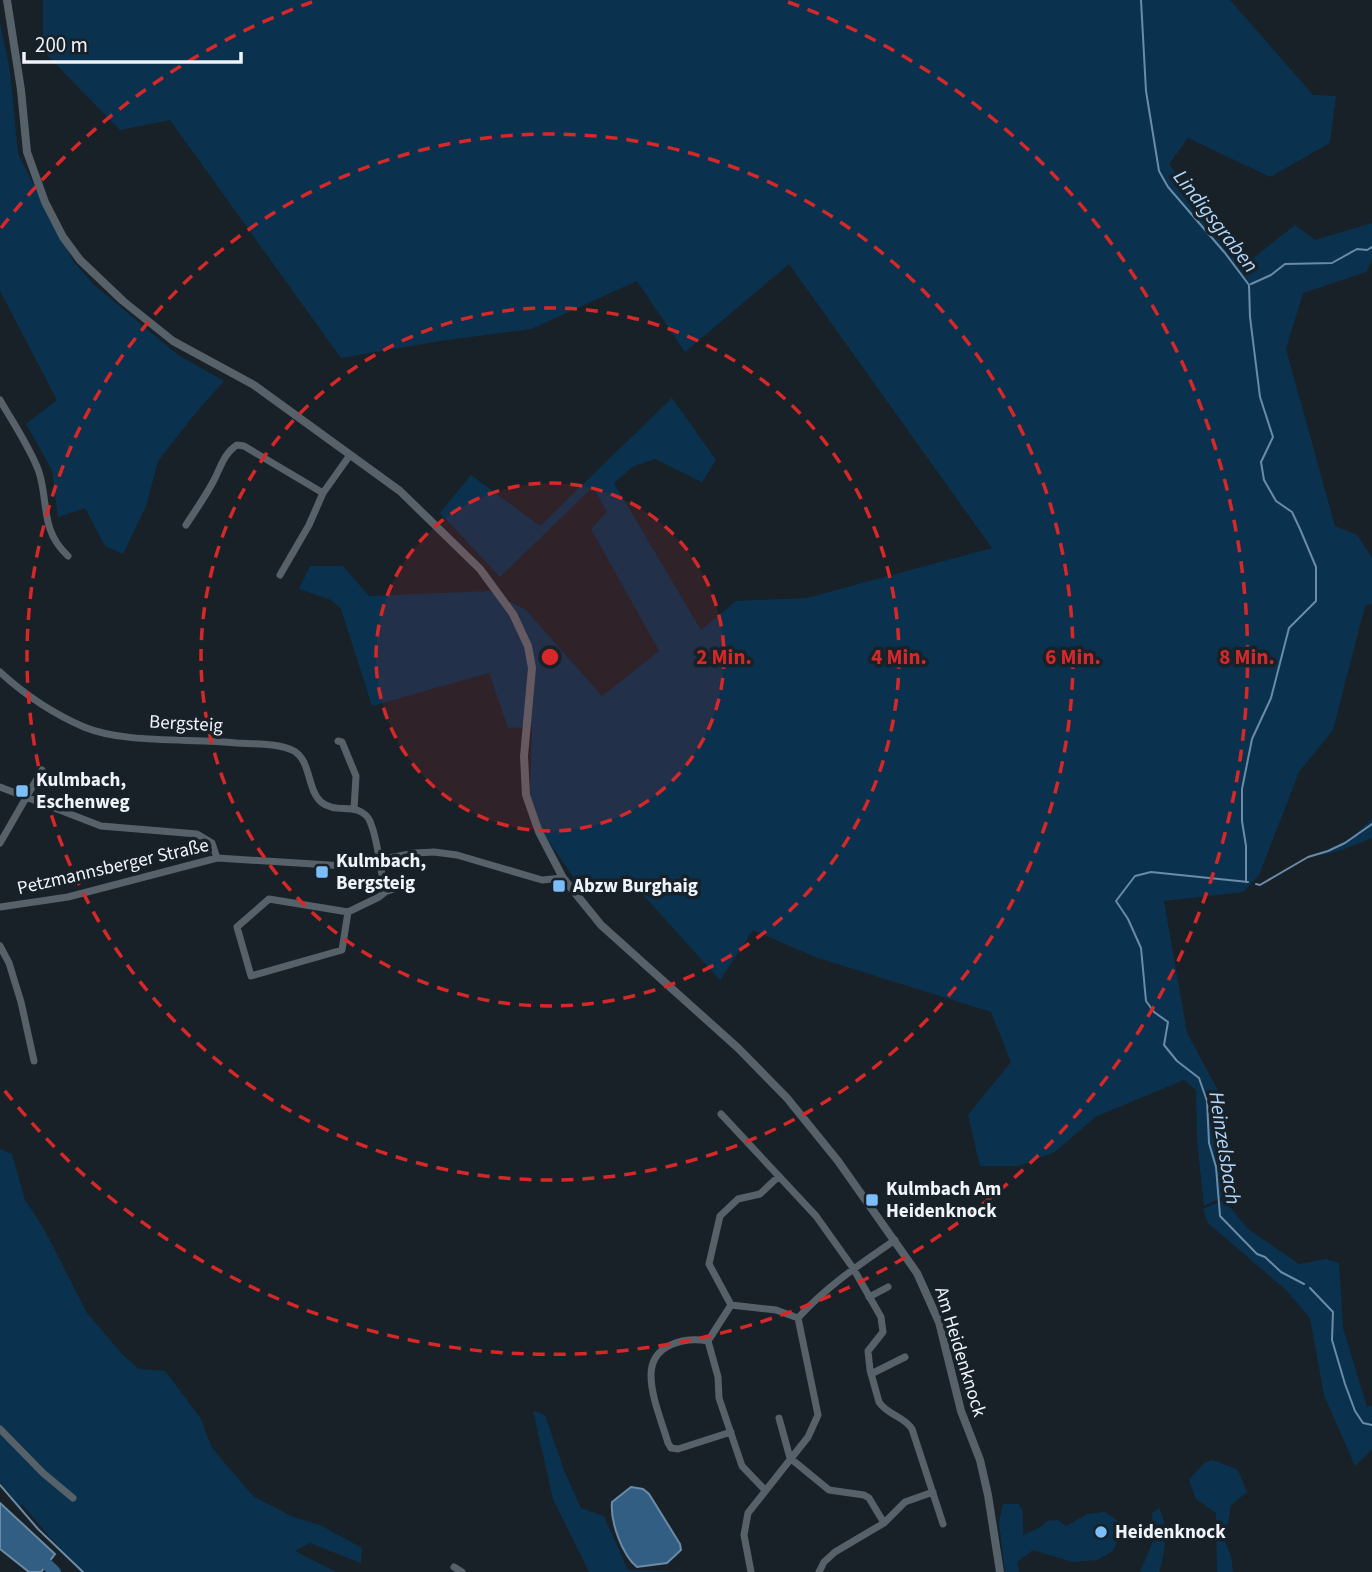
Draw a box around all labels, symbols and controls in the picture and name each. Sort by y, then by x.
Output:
scale bar [24,21,242,65]
text: 200 m [35,30,88,60]
water label: Lindigsgraben [1166,163,1266,279]
text: 2 Min. [696,642,752,672]
text: 4 Min. [871,642,927,672]
text: 6 Min. [1045,642,1101,672]
text: 8 Min. [1219,642,1275,672]
centre of rings [538,645,562,669]
street label: Bergsteig [148,709,224,739]
place label: Kulmbach, Eschenweg [36,767,130,816]
marker: Kulmbach, Eschenweg [14,783,30,799]
street label: Petzmannsberger Straße [15,832,211,902]
place label: Kulmbach, Bergsteig [336,848,426,897]
marker: Kulmbach, Bergsteig [314,864,330,880]
place label: Abzw Burghaig [572,873,698,900]
marker: Abzw Burghaig [551,878,567,894]
water label: Heinzelsbach [1201,1089,1249,1207]
place label: Kulmbach Am Heidenknock [886,1176,1001,1225]
marker: Kulmbach Am Heidenknock [864,1192,880,1208]
street label: Am Heidenknock [927,1284,993,1421]
place label: Heidenknock [1115,1519,1226,1546]
marker: Heidenknock [1093,1524,1109,1540]

